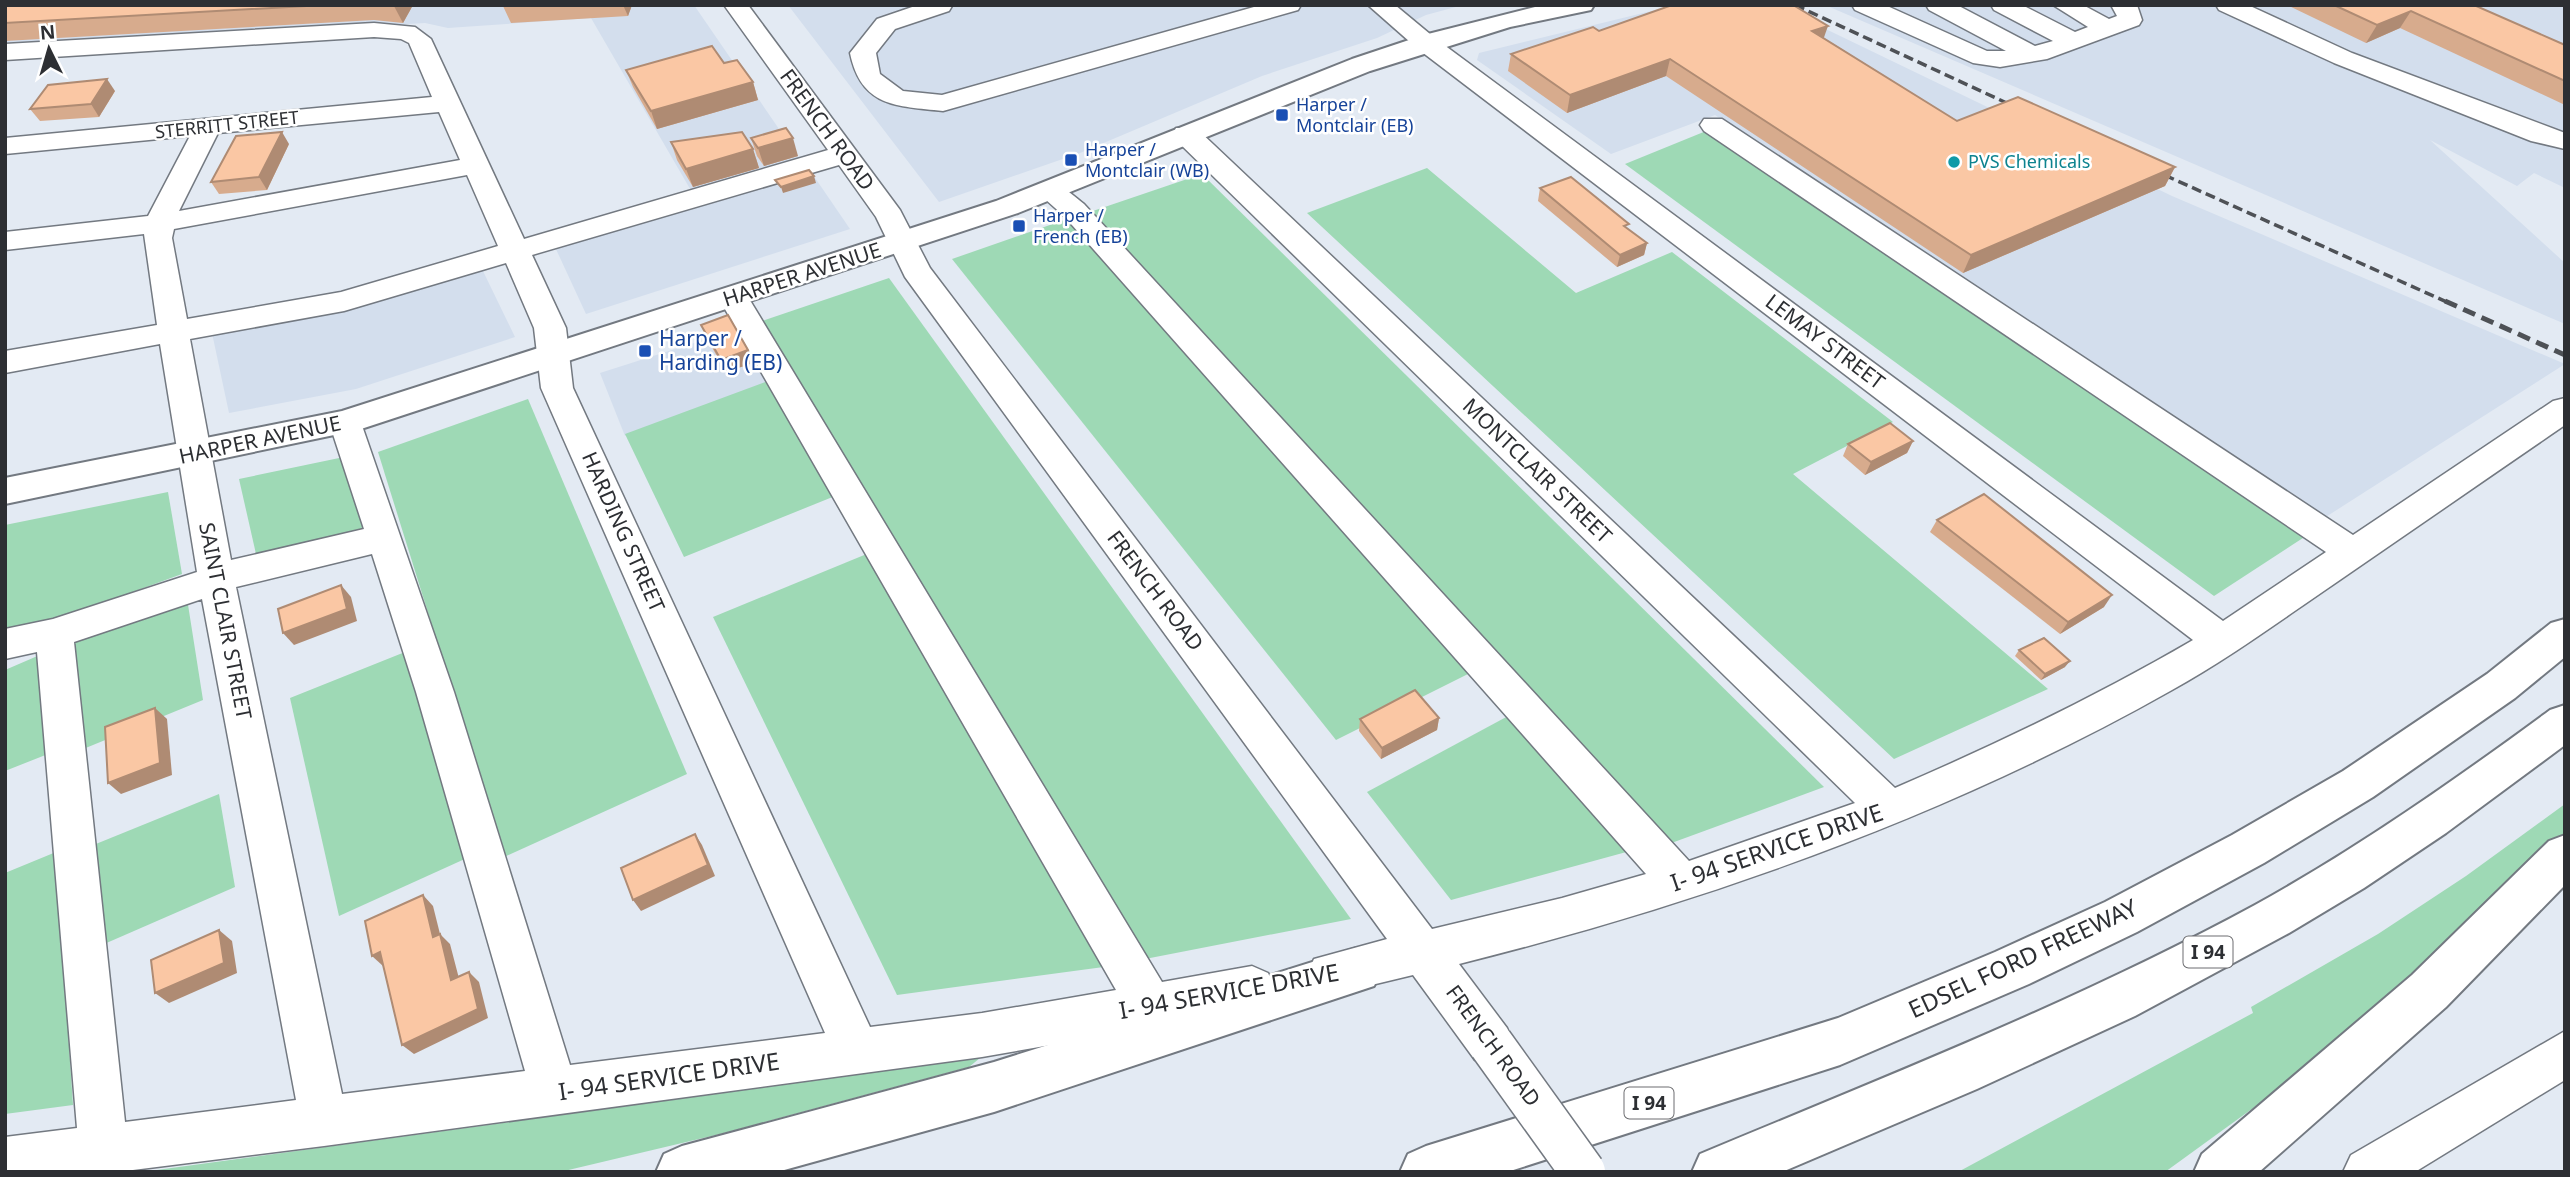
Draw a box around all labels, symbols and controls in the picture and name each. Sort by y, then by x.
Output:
north arrow [14,14,84,84]
text: N [39,18,56,46]
street label: FRENCH ROAD [774,63,881,196]
place label: Harper / Montclair (EB) [1296,92,1414,137]
street label: STERRITT STREET [154,105,300,143]
marker: Harper / Montclair (EB) [1274,107,1290,123]
place label: Harper / Montclair (WB) [1085,137,1209,182]
place label: PVS Chemicals [1968,149,2090,173]
marker: Harper / Montclair (WB) [1063,152,1079,168]
marker: PVS Chemicals [1946,154,1962,170]
place label: Harper / French (EB) [1033,203,1128,248]
marker: Harper / French (EB) [1011,218,1027,234]
street label: HARPER AVENUE [719,235,884,313]
street label: LEMAY STREET [1760,287,1891,395]
place label: Harper / Harding (EB) [659,324,782,376]
marker: Harper / Harding (EB) [637,343,653,359]
street label: MONTCLAIR STREET [1457,392,1619,549]
street label: HARPER AVENUE [176,408,343,470]
street label: HARDING STREET [576,447,672,616]
street label: SAINT CLAIR STREET [193,520,259,722]
street label: FRENCH ROAD [1101,525,1210,656]
street label: I- 94 SERVICE DRIVE [1666,795,1887,898]
street label: EDSEL FORD FREEWAY [1903,890,2143,1025]
road number: I 94 [2184,936,2232,968]
street label: I- 94 SERVICE DRIVE [1116,955,1341,1026]
street label: FRENCH ROAD [1440,979,1547,1112]
street label: I- 94 SERVICE DRIVE [556,1044,781,1107]
road number: I 94 [1624,1088,1674,1119]

